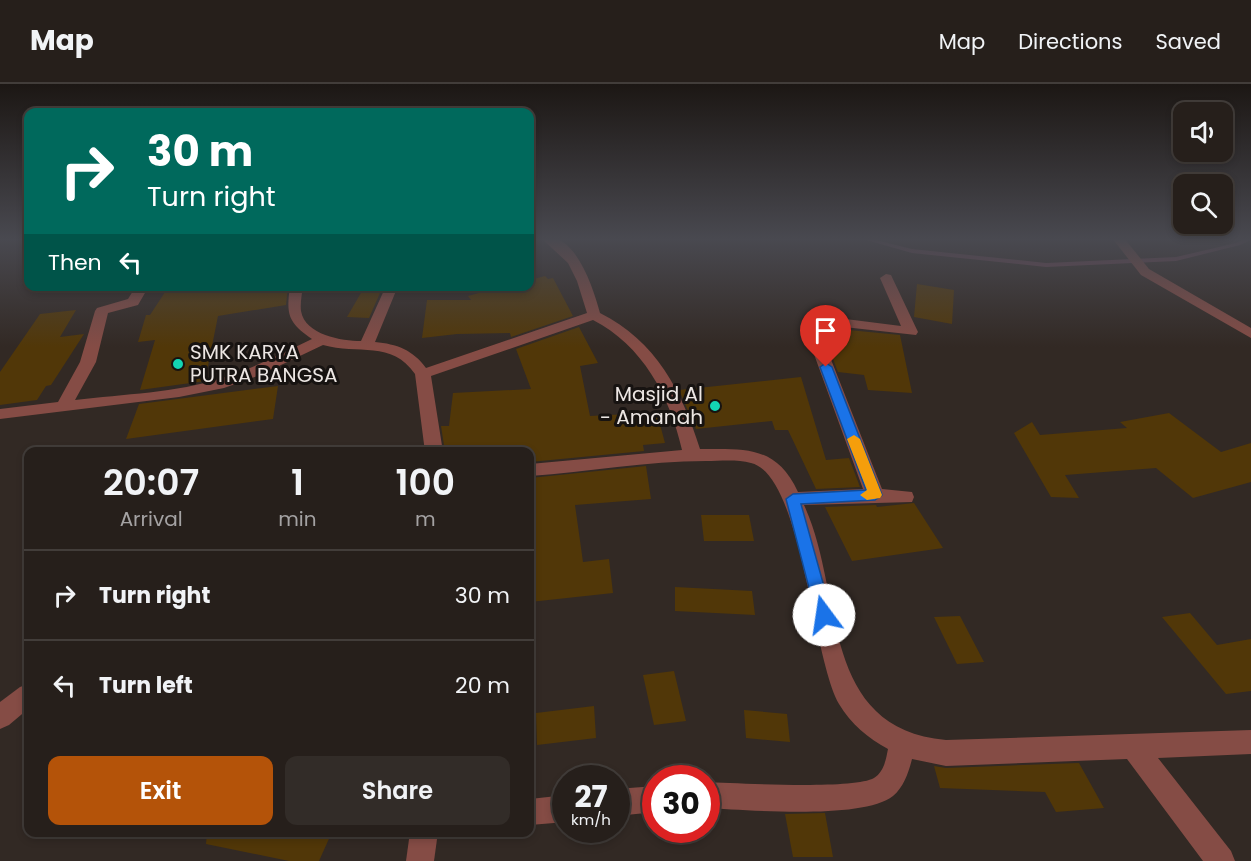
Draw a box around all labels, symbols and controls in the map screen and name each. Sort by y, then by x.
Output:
text: Map [30,21,94,60]
text: Map [939,27,985,56]
text: Directions [1018,27,1122,56]
text: Saved [1155,27,1221,56]
map controls [1173,102,1233,234]
button: sound [1173,102,1233,162]
text: 30 m [147,122,253,181]
icon: right [48,132,126,210]
button: search [1173,174,1233,234]
text: Turn right [147,178,276,215]
icon: left [114,246,147,279]
text: Then [48,247,102,278]
pin [800,305,851,367]
icon: arrive [809,314,842,347]
place label: SMK KARYA PUTRA BANGSA [190,338,337,389]
marker: SMK KARYA PUTRA BANGSA [171,357,185,371]
place label: Masjid Al - Amanah [600,380,703,431]
marker: Masjid Al - Amanah [708,399,722,413]
text: 20:07 [103,457,199,508]
text: 1 [291,457,304,508]
text: 100 [396,457,455,508]
text: Arrival [120,505,183,533]
text: min [278,505,317,533]
text: m [415,505,436,533]
icon: right [48,579,81,612]
text: Turn right [99,580,210,611]
text: 30 m [455,580,510,611]
position arrow [792,583,856,647]
icon: left [48,669,81,702]
text: Turn left [99,670,193,701]
text: 20 m [455,670,510,701]
button: Exit [48,756,273,825]
button: Share [285,756,510,825]
speed limit sign: 30 [642,765,720,843]
text: 27 [574,775,608,818]
text: km/h [571,809,611,830]

